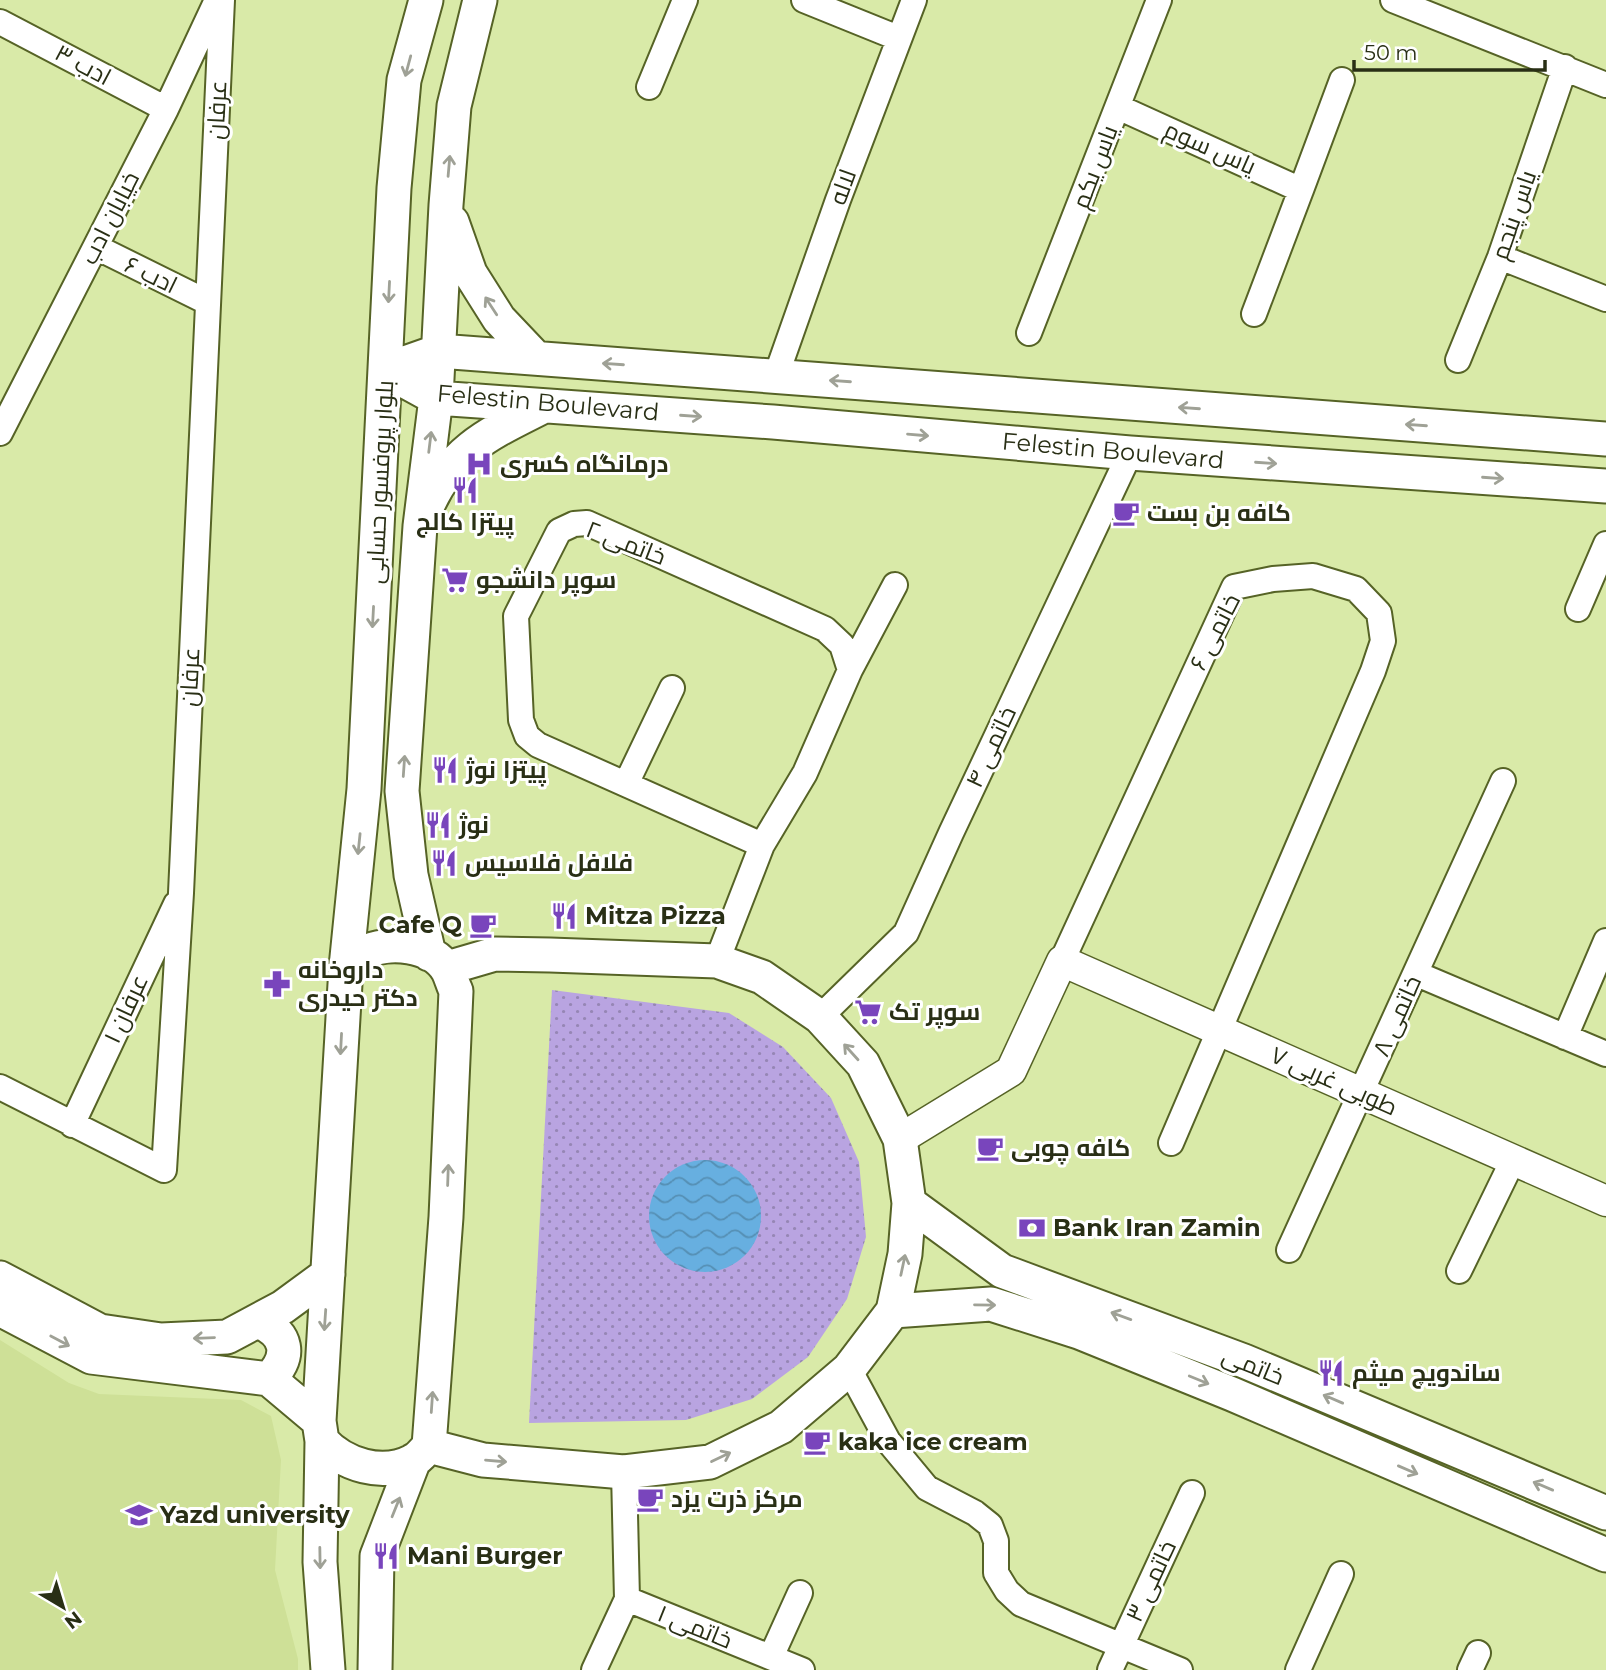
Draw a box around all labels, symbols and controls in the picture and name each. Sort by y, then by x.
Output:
scale bar [1354,28,1545,72]
street label: ادب ۳ [50,38,116,91]
text: 50 m [1364,40,1418,65]
one-way arrow [401,54,414,77]
street label: عرفان [200,80,233,140]
street label: یاس سوم [1159,114,1261,183]
street label: یاس یکم [1065,121,1126,213]
one-way arrow [443,155,456,178]
street label: لاله [823,165,862,209]
street label: یاس پنجم [1485,166,1544,264]
street label: خیابان ادب [74,167,145,269]
street label: ادب ۶ [120,250,182,300]
one-way arrow [383,280,396,303]
one-way arrow [484,297,498,317]
one-way arrow [602,357,625,370]
one-way arrow [829,374,852,387]
street label: Felestin Boulevard [436,378,660,427]
street label: بلوار پروفسور حسابی [360,379,401,585]
one-way arrow [1178,401,1201,414]
one-way arrow [679,409,702,422]
one-way arrow [1405,418,1428,431]
street label: Felestin Boulevard [1001,426,1225,475]
one-way arrow [906,428,928,441]
one-way arrow [424,431,437,453]
hospital icon: درمانگاه کسری [464,449,494,479]
place label: درمانگاه کسری [500,449,668,478]
one-way arrow [1255,457,1277,470]
one-way arrow [1482,472,1505,485]
restaurant icon: پیتزا کالج [450,475,480,505]
cafe icon: کافه بن بست [1111,498,1141,528]
place label: کافه بن بست [1147,498,1291,527]
place label: پیتزا کالج [416,507,514,539]
street label: خاتمی ۲ [582,514,670,571]
supermarket icon: سوپر دانشجو [440,565,470,595]
place label: سوپر دانشجو [476,565,616,597]
street label: خاتمی ۶ [1183,589,1246,675]
one-way arrow [366,606,379,628]
street label: عرفان [173,647,206,707]
street label: خاتمی ۴ [959,701,1022,792]
one-way arrow [398,755,411,778]
restaurant icon: پیتزا نوژ [430,755,460,785]
place label: پیتزا نوژ [465,755,547,787]
restaurant icon: نوژ [423,810,453,840]
place label: نوژ [458,810,489,839]
one-way arrow [352,832,365,855]
restaurant icon: فلافل فلاسیس [429,848,459,878]
place label: فلافل فلاسیس [465,848,633,877]
restaurant icon: Mitza Pizza [549,901,579,931]
place label: Mitza Pizza [585,901,726,930]
place label: Cafe Q [379,910,463,939]
cafe icon: Cafe Q [468,910,498,940]
place label: داروخانه دکتر حیدری [298,955,418,1012]
pharmacy icon: داروخانه دکتر حیدری [262,969,292,999]
street label: عرفان ۱ [97,970,154,1048]
street label: خاتمی ۸ [1366,971,1427,1061]
supermarket icon: سوپر تک [853,997,883,1027]
place label: سوپر تک [889,997,980,1029]
one-way arrow [335,1032,348,1055]
street label: طوبی غربی ۷ [1266,1040,1402,1121]
one-way arrow [843,1044,860,1061]
cafe icon: کافه چوبی [975,1133,1005,1163]
place label: کافه چوبی [1011,1133,1130,1165]
one-way arrow [442,1164,455,1187]
bank icon: Bank Iran Zamin [1017,1213,1047,1243]
place label: Bank Iran Zamin [1053,1213,1261,1242]
one-way arrow [896,1254,910,1277]
one-way arrow [973,1299,996,1312]
one-way arrow [318,1308,331,1331]
one-way arrow [1111,1308,1133,1321]
one-way arrow [194,1332,216,1345]
one-way arrow [50,1334,70,1348]
street label: خاتمی [1218,1340,1288,1391]
restaurant icon: ساندویچ میثم [1316,1358,1346,1388]
place label: ساندویچ میثم [1352,1358,1501,1389]
one-way arrow [1188,1375,1209,1388]
one-way arrow [426,1391,439,1414]
one-way arrow [1323,1391,1344,1404]
cafe icon: kaka ice cream [802,1427,832,1457]
place label: kaka ice cream [838,1427,1028,1456]
one-way arrow [710,1449,731,1463]
one-way arrow [484,1455,506,1468]
one-way arrow [1397,1464,1418,1477]
one-way arrow [1533,1479,1554,1492]
cafe icon: مرکز ذرت یزد [635,1484,665,1514]
place label: مرکز ذرت یزد [671,1484,803,1513]
one-way arrow [390,1497,403,1519]
school or university icon: Yazd university [124,1500,154,1530]
place label: Yazd university [159,1500,350,1529]
street label: خاتمی ۳ [1119,1535,1182,1626]
restaurant icon: Mani Burger [371,1541,401,1571]
place label: Mani Burger [407,1541,563,1570]
one-way arrow [314,1546,327,1569]
north arrow [28,1572,98,1642]
street label: خاتمی ۱ [654,1598,737,1655]
text: N [60,1606,86,1634]

